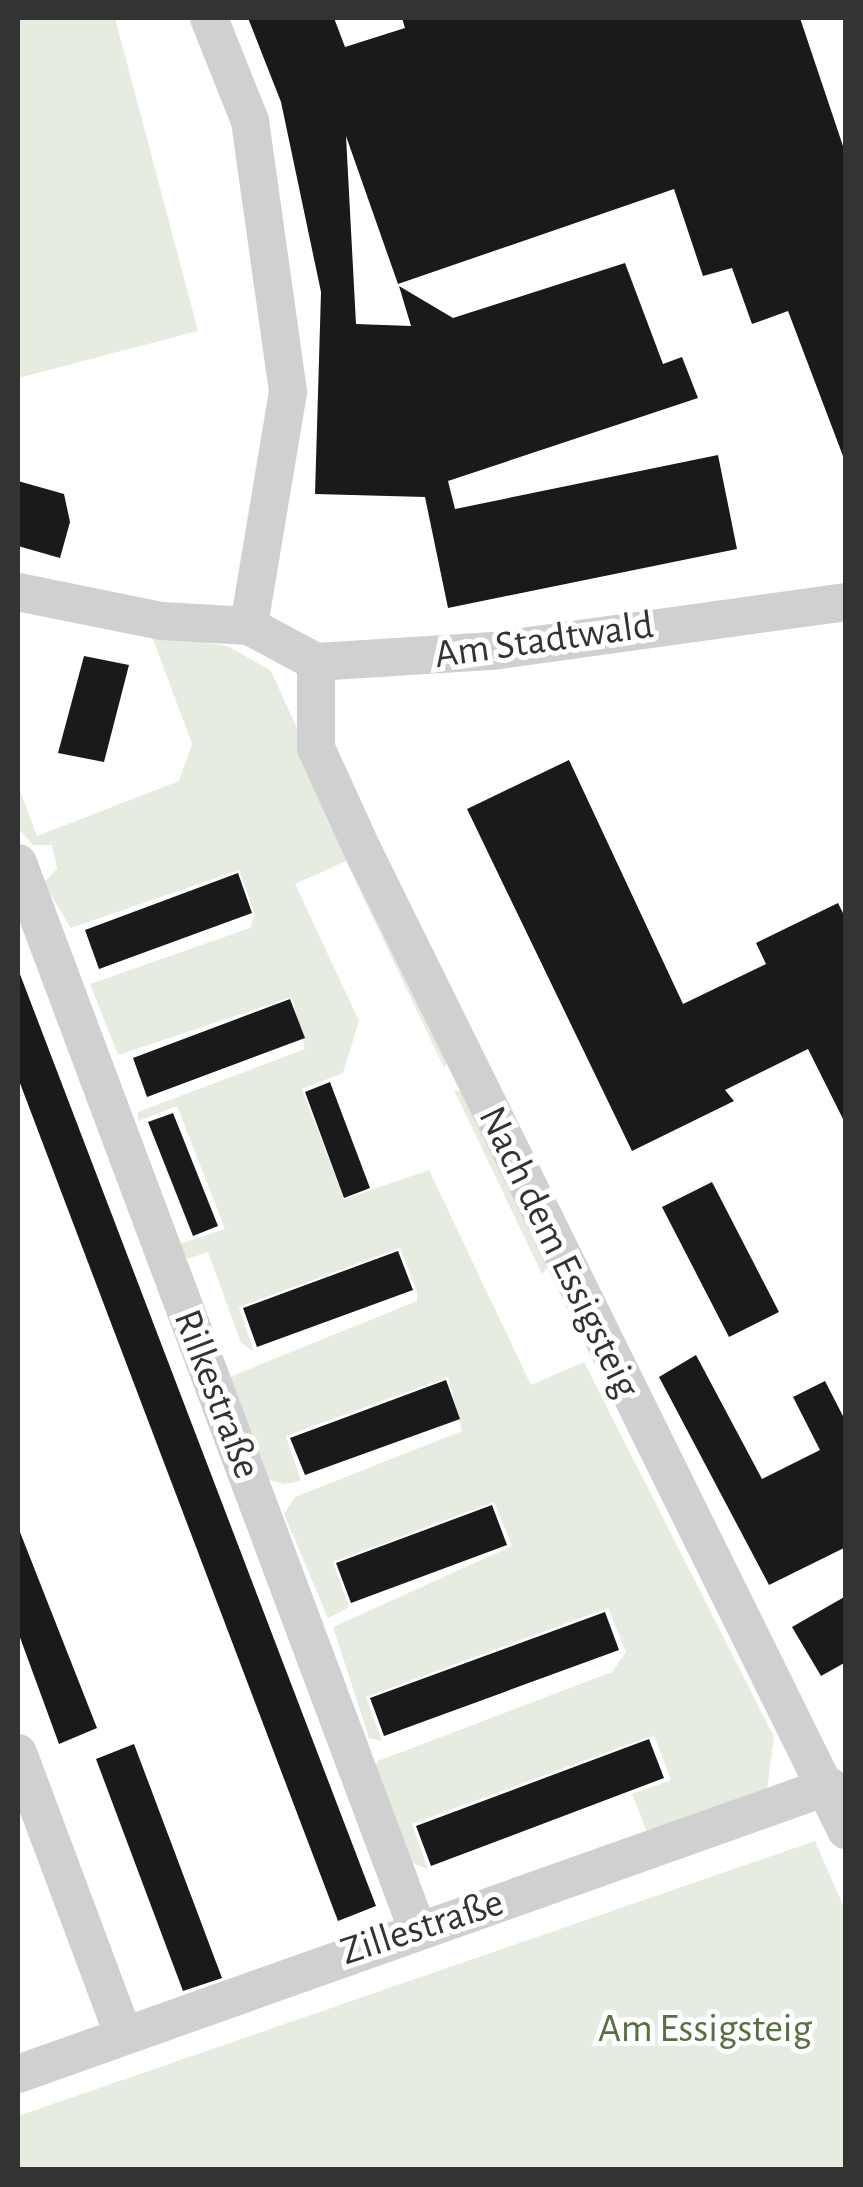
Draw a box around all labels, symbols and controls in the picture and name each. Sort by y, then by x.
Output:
street label: Am Stadtwald [432,601,656,679]
street label: Nach dem Essigsteig [468,1098,650,1406]
street label: Rilkestraße [163,1303,271,1485]
street label: Zillestraße [335,1878,509,1976]
park label: Am Essigsteig [598,2005,812,2053]

